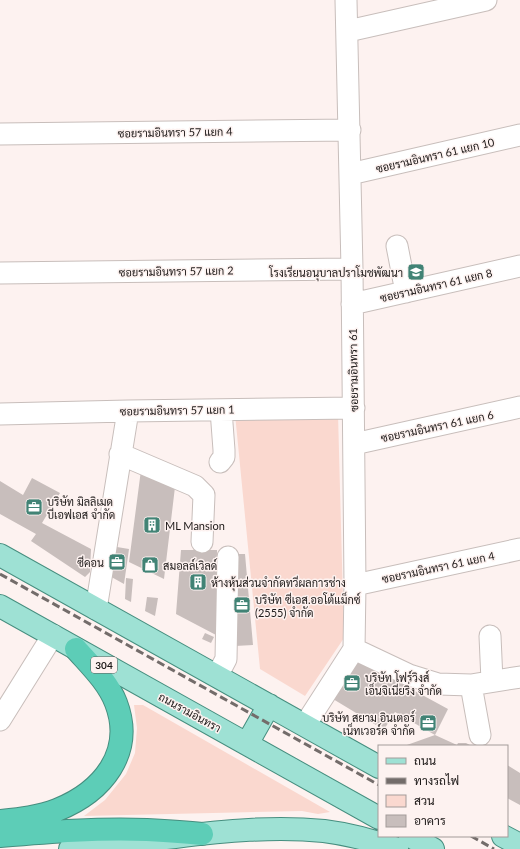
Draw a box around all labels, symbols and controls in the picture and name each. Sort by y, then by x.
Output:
street label: ซอยรามอินทรา 57 แยก 4 [117,124,233,140]
street label: ซอยรามอินทรา 61 แยก 10 [374,135,496,175]
school or university icon: โรงเรียนอนุบาลปราโมชพัฒนา [406,262,426,282]
street label: ซอยรามอินทรา 57 แยก 2 [118,263,234,279]
place label: โรงเรียนอนุบาลปราโมชพัฒนา [268,265,403,282]
street label: ซอยรามอินทรา 61 แยก 8 [379,266,493,304]
street label: ซอยรามอินทรา 61 [346,328,360,412]
street label: ซอยรามอินทรา 57 แยก 1 [119,402,235,418]
street label: ซอยรามอินทรา 61 แยก 6 [379,408,495,444]
place label: บริษัท มิลลิเมด บีเอฟเอส จำกัด [47,495,115,521]
office icon: บริษัท มิลลิเมด บีเอฟเอส จำกัด [24,497,44,517]
building icon: ML Mansion [142,515,162,535]
place label: ML Mansion [165,519,225,532]
street label: ซอยรามอินทรา 61 แยก 4 [380,549,496,585]
office icon: ซีคอน [107,552,127,572]
place label: ซีคอน [77,555,104,569]
shop icon: สมอลล์เวิลด์ [140,555,160,575]
place label: สมอลล์เวิลด์ [163,558,217,572]
building icon: ห้างหุ้นส่วนจำกัดทวีผลการช่าง [188,572,208,592]
place label: ห้างหุ้นส่วนจำกัดทวีผลการช่าง [211,575,346,592]
place label: บริษัท ซีเอส.ออโต้แม็กซ์ (2555) จำกัด [255,591,361,619]
office icon: บริษัท ซีเอส.ออโต้แม็กซ์ (2555) จำกัด [232,595,252,615]
road number: 304 [91,657,117,673]
place label: บริษัท โฟร์วิงส์ เอ็นจิเนียริ่ง จำกัด [365,670,442,697]
office icon: บริษัท โฟร์วิงส์ เอ็นจิเนียริ่ง จำกัด [342,673,362,693]
street label: ถนนรามอินทรา [157,690,223,734]
place label: บริษัท สยาม อินเตอร์ เน็ทเวอร์ค จำกัด [322,710,415,737]
office icon: บริษัท สยาม อินเตอร์ เน็ทเวอร์ค จำกัด [418,713,438,733]
legend [378,745,508,837]
text: ถนน [414,753,437,768]
text: ทางรถไฟ [414,773,459,788]
text: สวน [414,793,435,808]
text: อาคาร [414,813,446,828]

